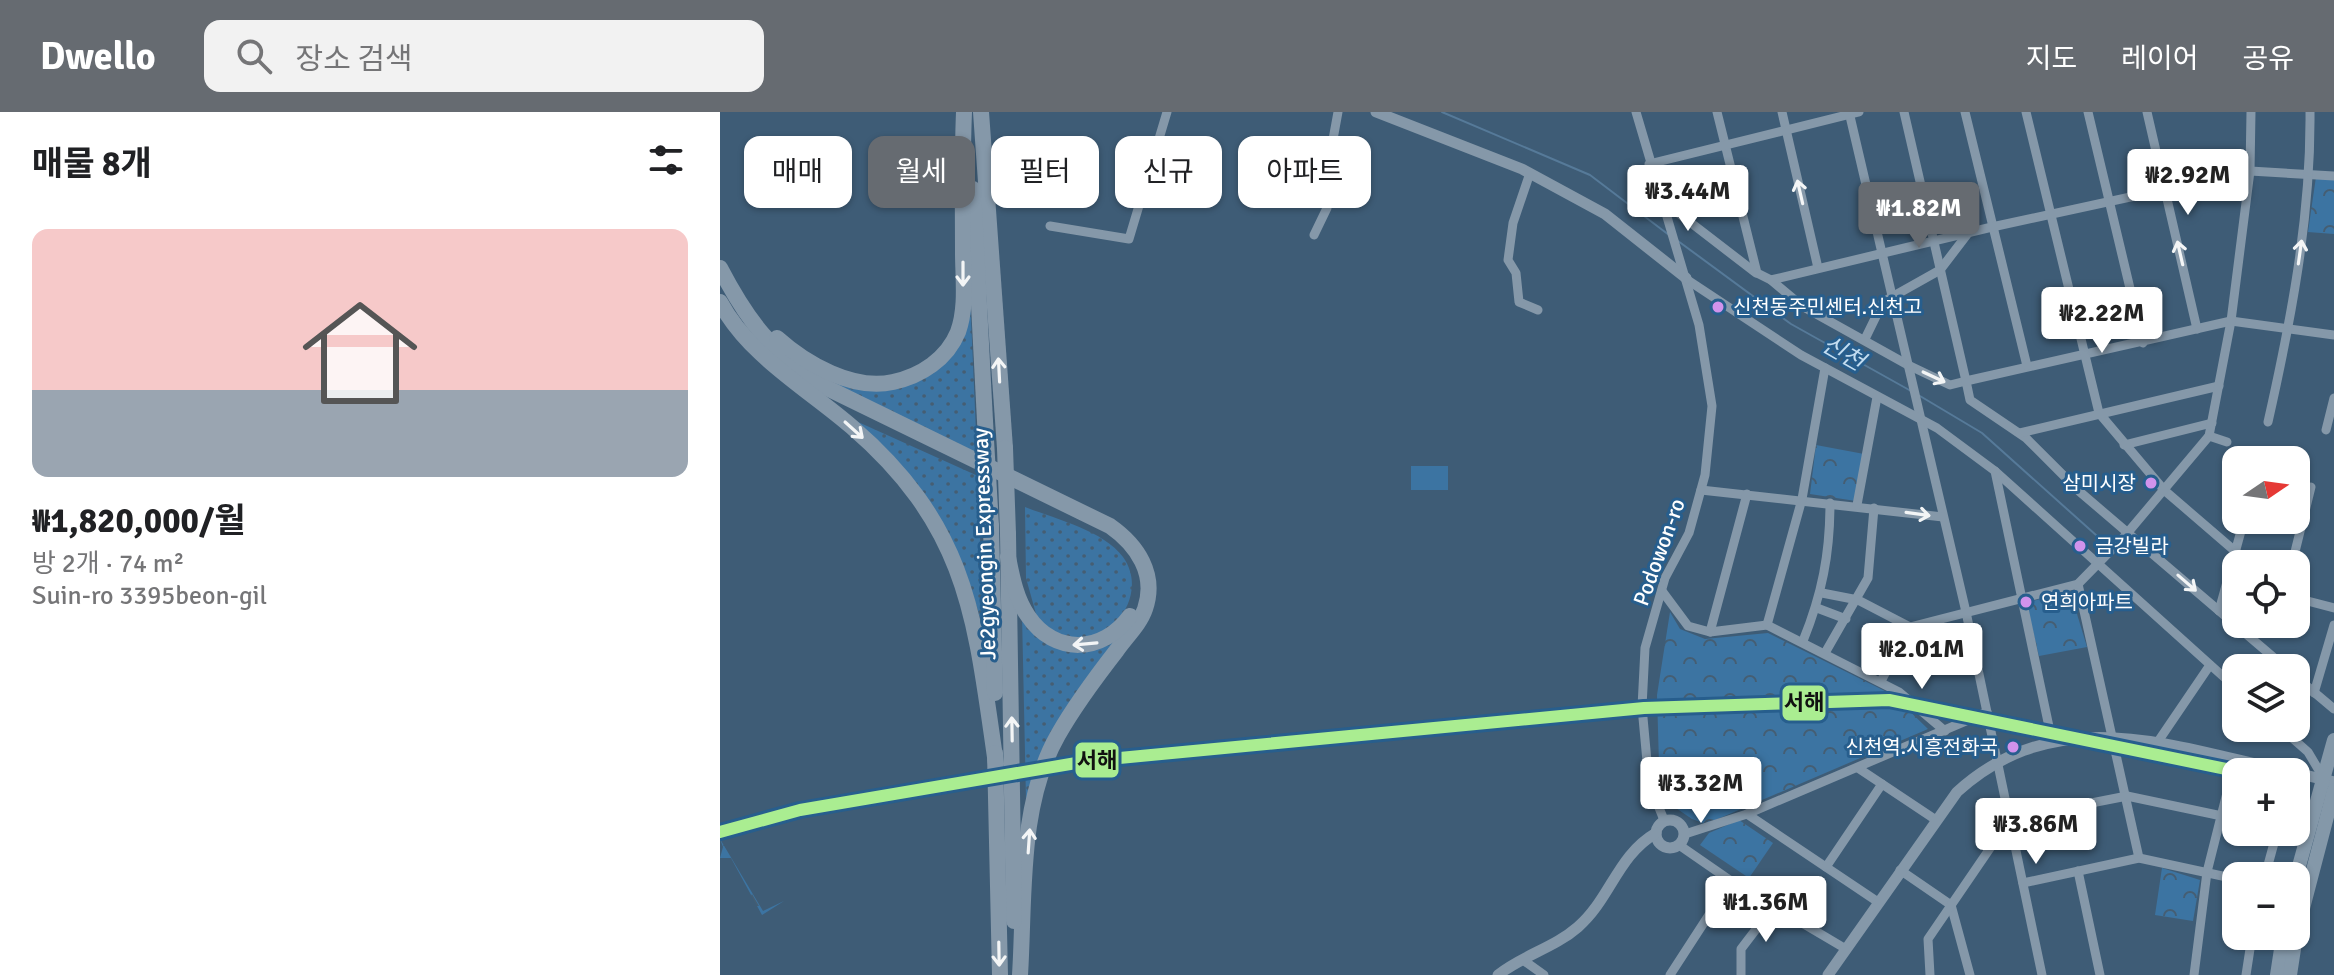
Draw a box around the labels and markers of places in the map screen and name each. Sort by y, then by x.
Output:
pin: ₩2.92M [2123,149,2253,217]
pin: ₩3.44M [1623,165,1753,233]
pin: ₩1.82M [1854,182,1984,250]
pin: ₩2.22M [2037,287,2167,355]
place label: 신천동주민센터.신천고 [1733,295,1922,320]
marker: 신천동주민센터.신천고 [1710,299,1726,315]
place label: 삼미시장 [2062,471,2136,496]
marker: 삼미시장 [2143,475,2159,491]
place label: 금강빌라 [2095,534,2169,559]
marker: 금강빌라 [2072,538,2088,554]
place label: 연희아파트 [2041,590,2133,615]
marker: 연희아파트 [2018,594,2034,610]
pin: ₩2.01M [1857,623,1987,691]
place label: 신천역.시흥전화국 [1846,735,1998,760]
marker: 신천역.시흥전화국 [2005,739,2021,755]
pin: ₩3.32M [1636,757,1766,825]
pin: ₩3.86M [1971,798,2101,866]
pin: ₩1.36M [1701,876,1831,944]

